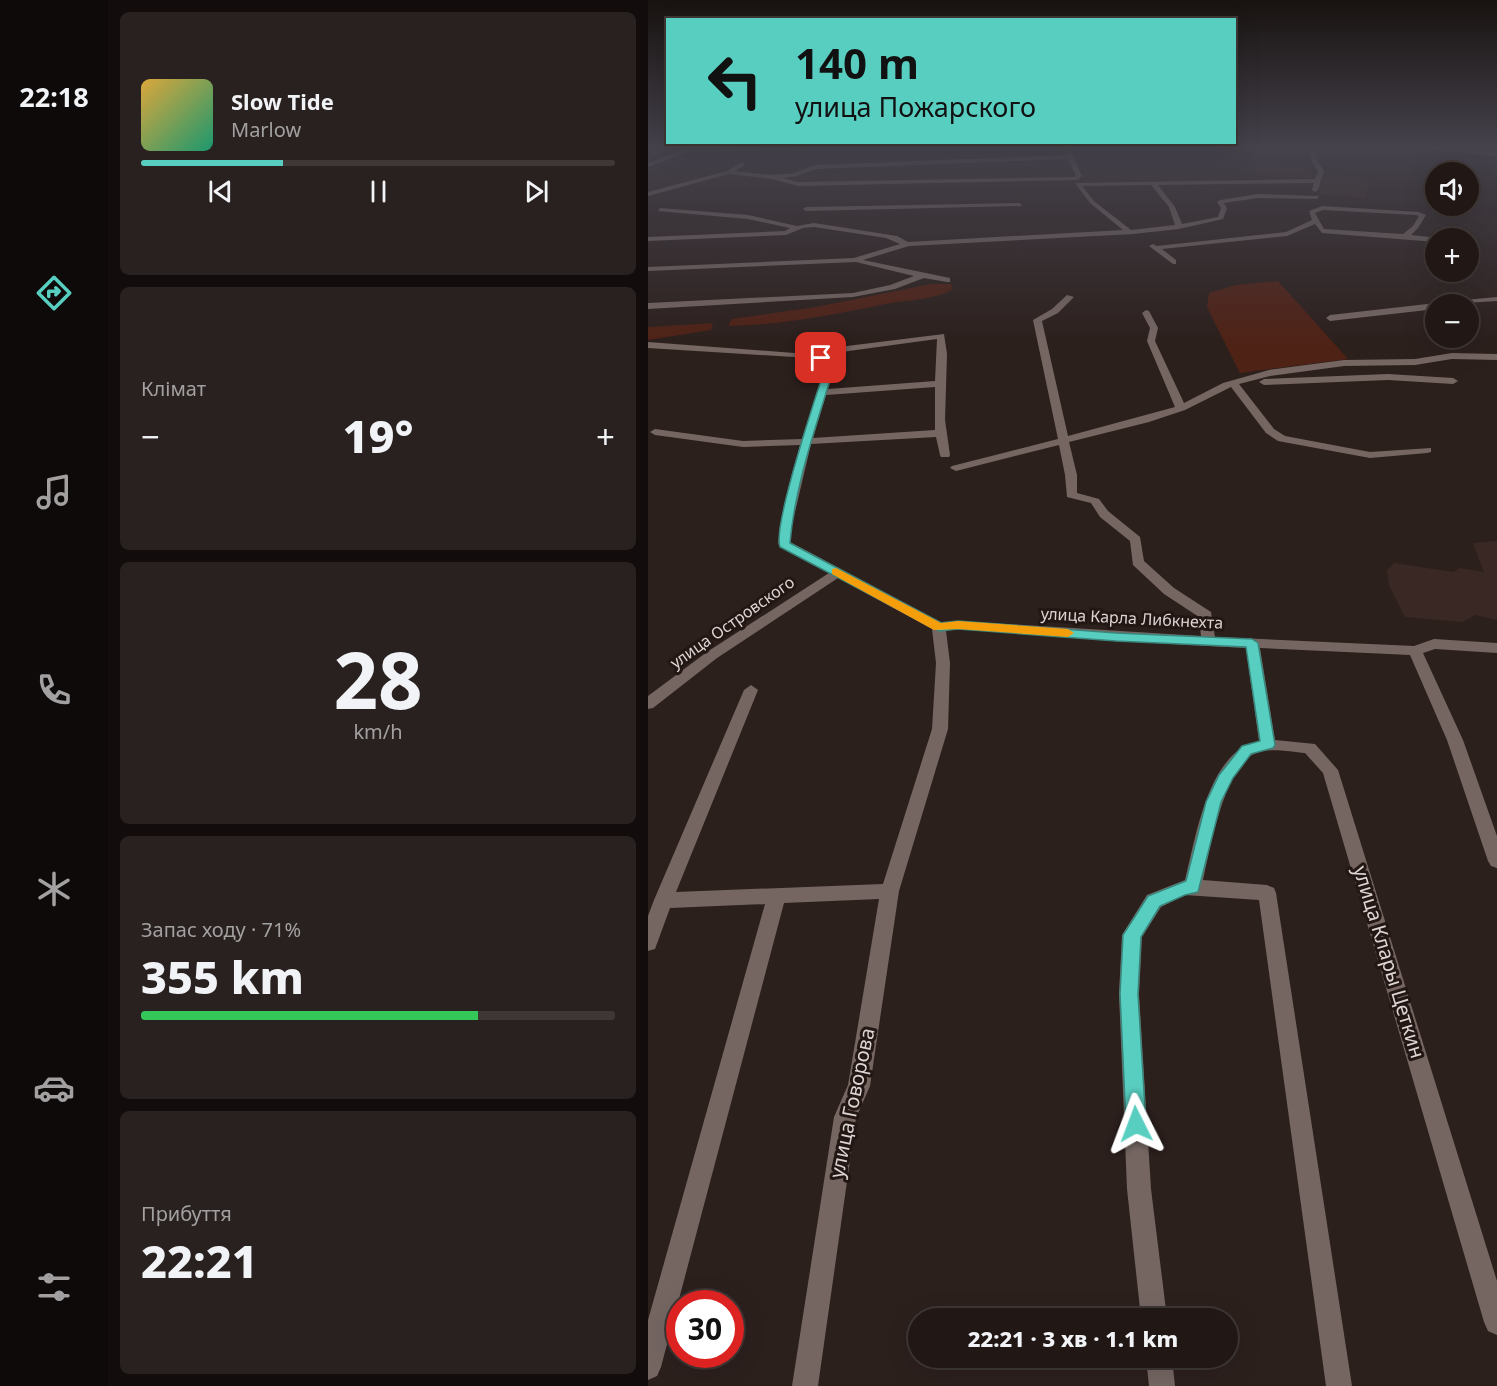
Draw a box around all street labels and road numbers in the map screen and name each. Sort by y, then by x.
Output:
street label: улица Островского [665,571,799,673]
street label: улица Карла Либкнехта [1040,602,1224,634]
street label: улица Клары Цеткин [1347,862,1432,1061]
street label: улица Говорова [822,1025,881,1180]

